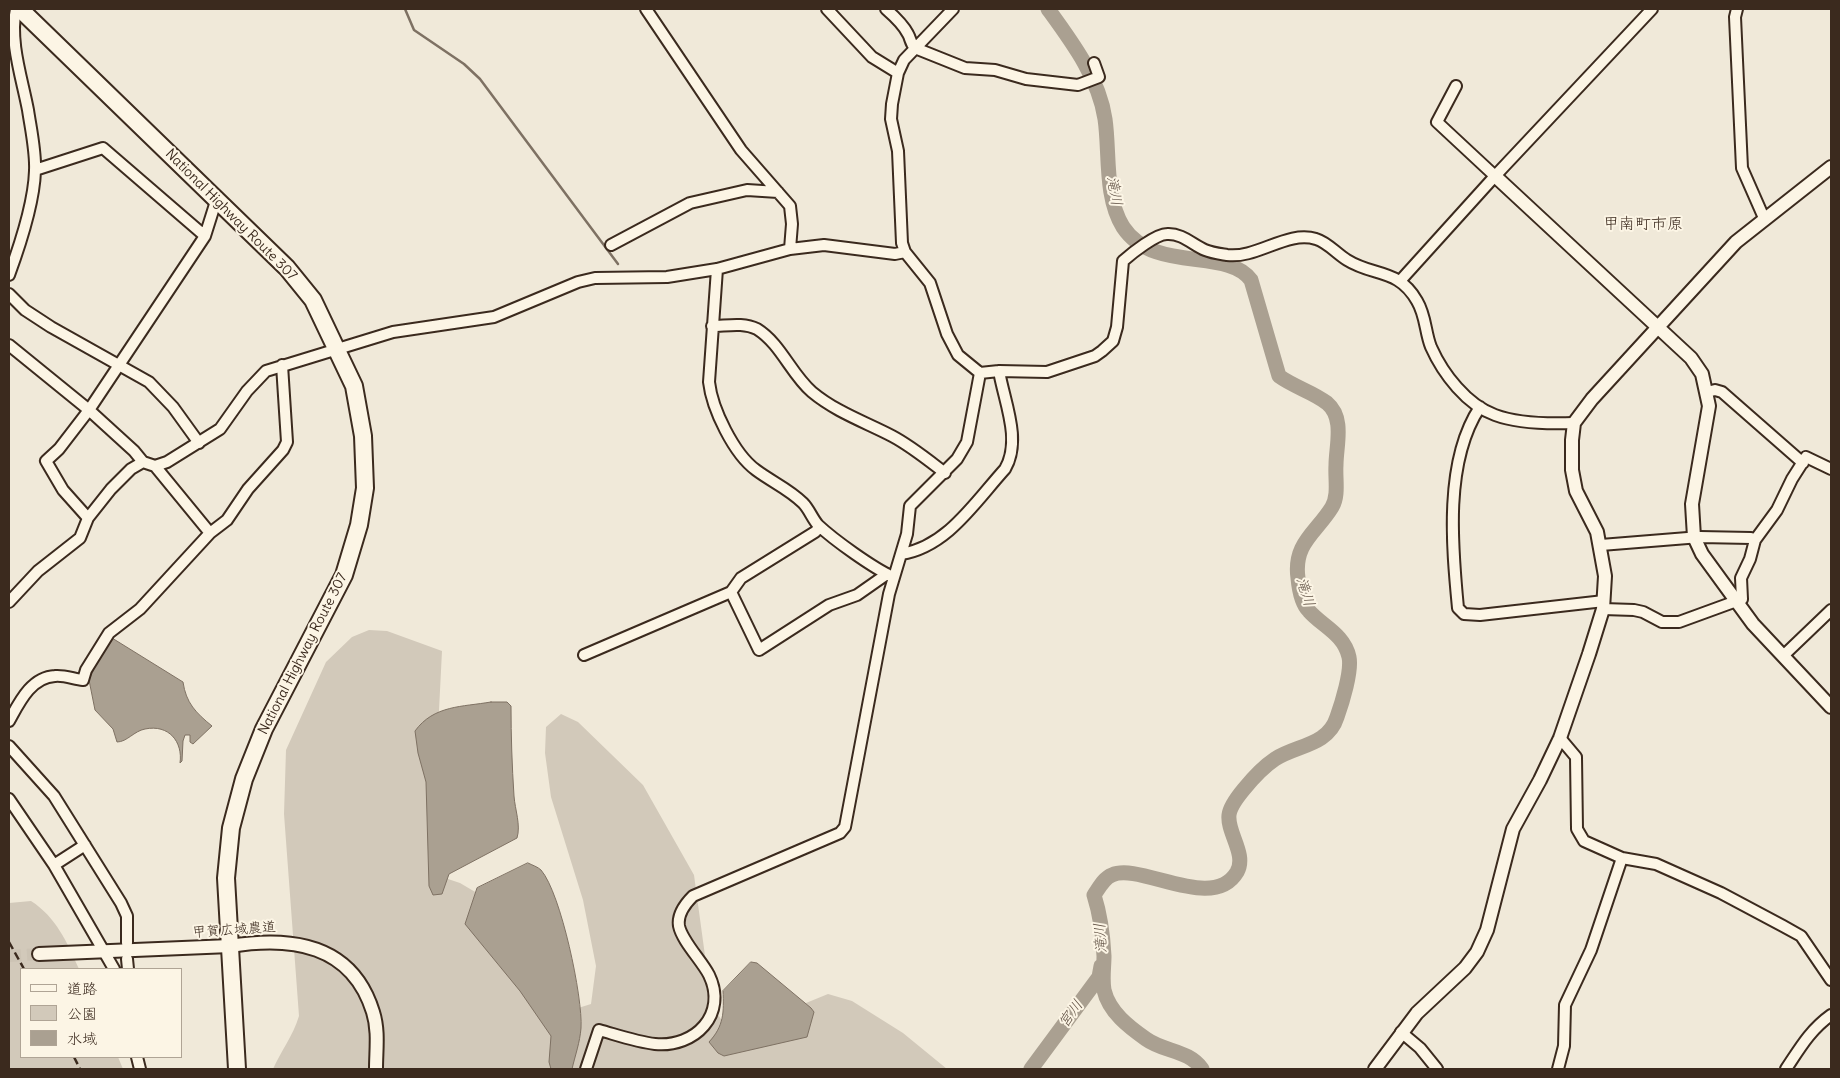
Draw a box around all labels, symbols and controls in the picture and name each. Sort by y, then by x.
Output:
street label: National Highway Route 307 [162,146,300,284]
water label: 滝川 [1103,175,1125,207]
district label: 甲南町市原 [1603,214,1683,234]
street label: National Highway Route 307 [255,570,351,738]
water label: 滝川 [1292,575,1318,609]
street label: 甲賀広域農道 [192,919,276,941]
water label: 滝川 [1091,922,1111,954]
legend [20,968,182,1058]
text: 道路 [67,979,97,998]
water label: 宮川 [1055,997,1087,1031]
text: 公園 [67,1004,97,1023]
text: 水域 [67,1029,97,1048]

